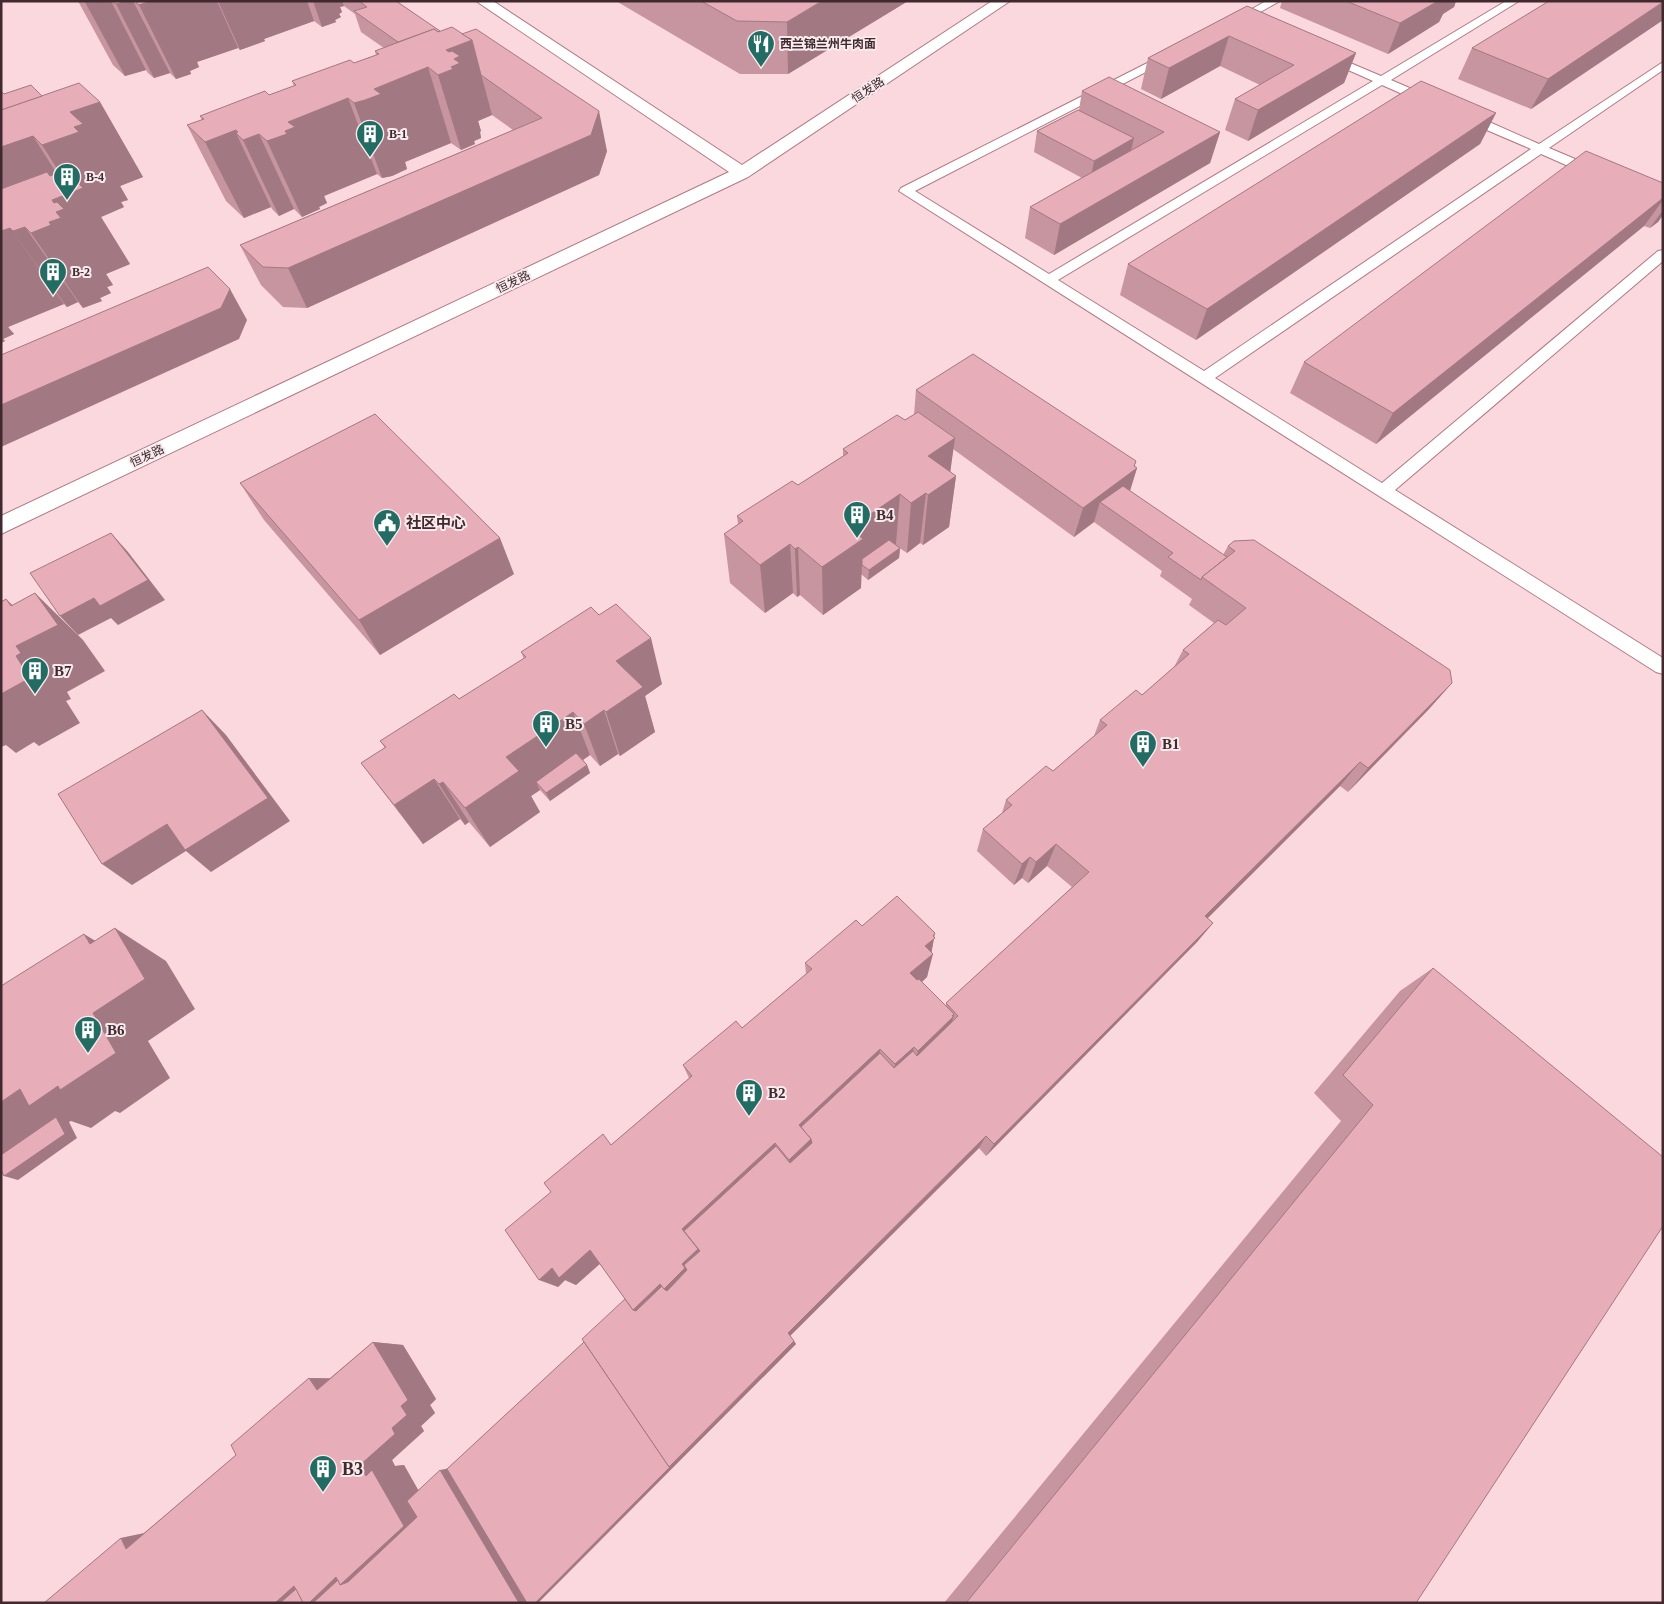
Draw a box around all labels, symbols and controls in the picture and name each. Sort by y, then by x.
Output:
restaurant icon: 西兰锦兰州牛肉面 [746,29,776,68]
place label: 西兰锦兰州牛肉面 [780,37,876,51]
street label: 恒发路 [849,74,887,106]
building icon: B-1 [355,119,385,158]
place label: B-1 [389,127,407,141]
building icon: B-4 [52,162,82,201]
place label: B-4 [86,170,104,184]
building icon: B-2 [38,257,68,296]
place label: B-2 [72,265,90,279]
street label: 恒发路 [494,268,532,296]
street label: 恒发路 [128,442,166,470]
building icon: B4 [842,500,872,539]
place label: B4 [876,507,894,523]
public building icon: 社区中心 [372,508,402,547]
place label: 社区中心 [406,514,466,531]
building icon: B7 [20,656,50,695]
place label: B7 [54,663,72,679]
building icon: B5 [531,709,561,748]
place label: B5 [565,716,583,732]
building icon: B1 [1128,729,1158,768]
place label: B1 [1162,736,1180,752]
building icon: B6 [73,1015,103,1054]
place label: B6 [107,1022,125,1038]
building icon: B2 [734,1078,764,1117]
place label: B2 [768,1085,786,1101]
building icon: B3 [308,1454,338,1493]
place label: B3 [342,1459,363,1479]

